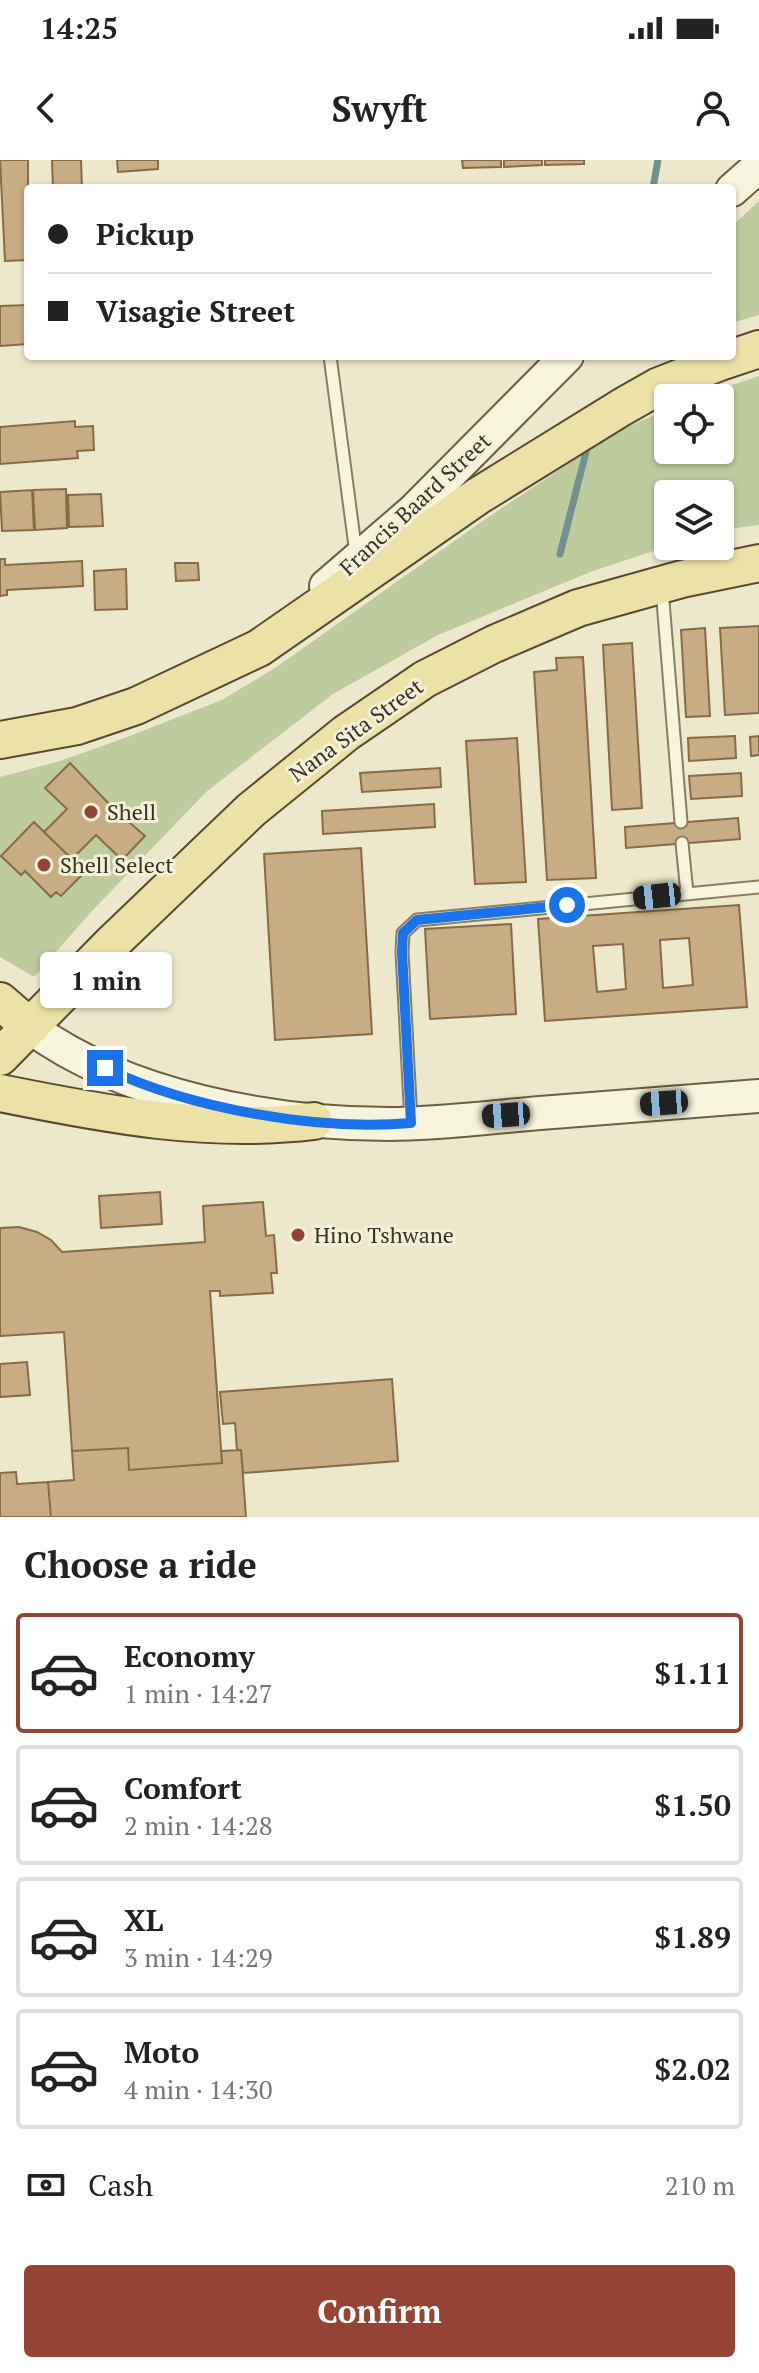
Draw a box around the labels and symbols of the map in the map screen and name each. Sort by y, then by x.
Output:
street label: Francis Baard Street [333,426,497,581]
street label: Nana Sita Street [283,671,428,788]
place label: Shell [107,797,156,826]
marker: Shell [82,803,100,821]
place label: Shell Select [60,850,173,879]
marker: Shell Select [35,856,53,874]
car [632,882,682,910]
route start [549,887,585,923]
callout: 1 min [39,952,171,1008]
route end [87,1050,123,1086]
car [639,1089,689,1117]
car [481,1101,531,1129]
place label: Hino Tshwane [314,1220,454,1249]
marker: Hino Tshwane [289,1226,307,1244]

